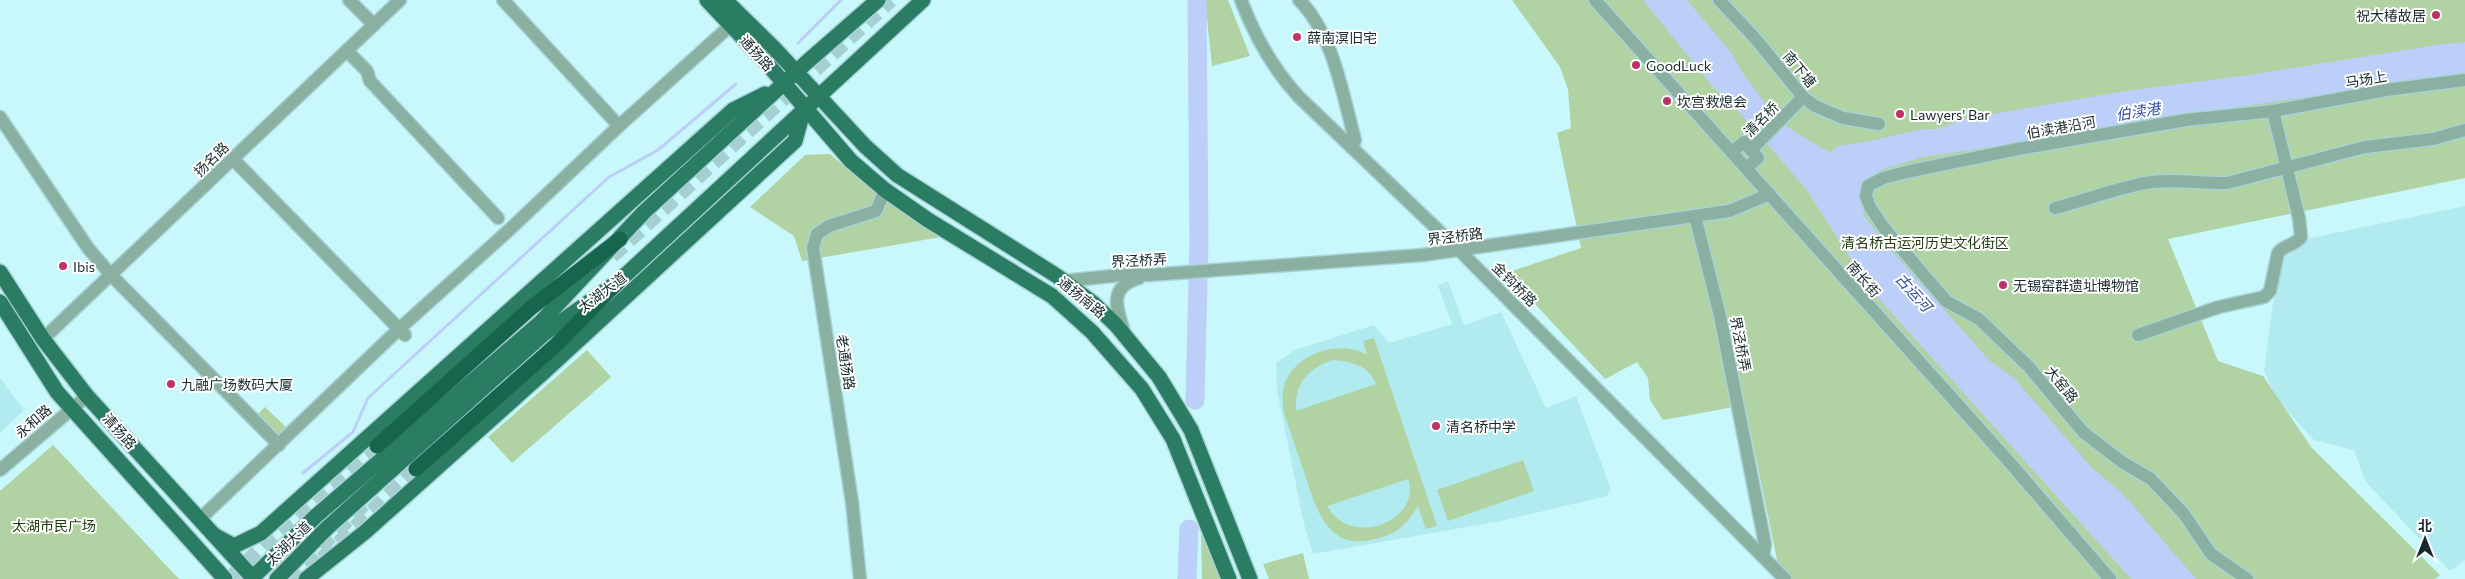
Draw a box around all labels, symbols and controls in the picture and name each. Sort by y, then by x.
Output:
place label: 祝大椿故居 [2356,7,2426,24]
marker: 祝大椿故居 [2430,9,2442,21]
place label: 薛南溟旧宅 [1307,29,1377,46]
marker: 薛南溟旧宅 [1291,31,1303,43]
street label: 通扬路 [737,32,777,74]
street label: 南下塘 [1780,47,1820,91]
place label: GoodLuck [1646,57,1712,74]
marker: GoodLuck [1630,59,1642,71]
street label: 马场上 [2344,67,2388,91]
place label: 坎宫救熄会 [1677,93,1747,110]
marker: 坎宫救熄会 [1661,95,1673,107]
street label: 清名桥 [1740,98,1782,140]
water label: 伯渎港 [2114,98,2164,123]
place label: Lawyers' Bar [1910,106,1990,123]
marker: Lawyers' Bar [1894,108,1906,120]
street label: 伯渎港沿河 [2025,113,2097,141]
street label: 扬名路 [190,138,232,180]
street label: 界泾桥路 [1426,224,1484,248]
park label: 清名桥古运河历史文化街区 [1841,234,2009,251]
street label: 界泾桥弄 [1111,250,1167,270]
place label: Ibis [73,258,95,275]
street label: 金钩桥路 [1489,258,1541,310]
street label: 南长街 [1844,258,1884,300]
marker: Ibis [57,260,69,272]
street label: 太湖大道 [575,268,629,316]
water label: 古运河 [1892,269,1938,317]
street label: 通扬南路 [1055,273,1109,321]
place label: 无锡窑群遗址博物馆 [2013,277,2139,294]
marker: 无锡窑群遗址博物馆 [1997,279,2009,291]
street label: 界泾桥弄 [1727,315,1755,373]
street label: 老通扬路 [833,333,859,391]
street label: 大窑路 [2042,362,2082,406]
place label: 九融广场数码大厦 [181,376,293,393]
marker: 九融广场数码大厦 [165,378,177,390]
street label: 永和路 [12,401,54,441]
street label: 清扬路 [100,410,140,452]
place label: 清名桥中学 [1446,418,1516,435]
marker: 清名桥中学 [1430,420,1442,432]
north arrow [2400,514,2450,564]
park label: 太湖市民广场 [12,517,96,534]
street label: 太湖大道 [262,517,314,569]
text: 北 [2418,517,2432,534]

